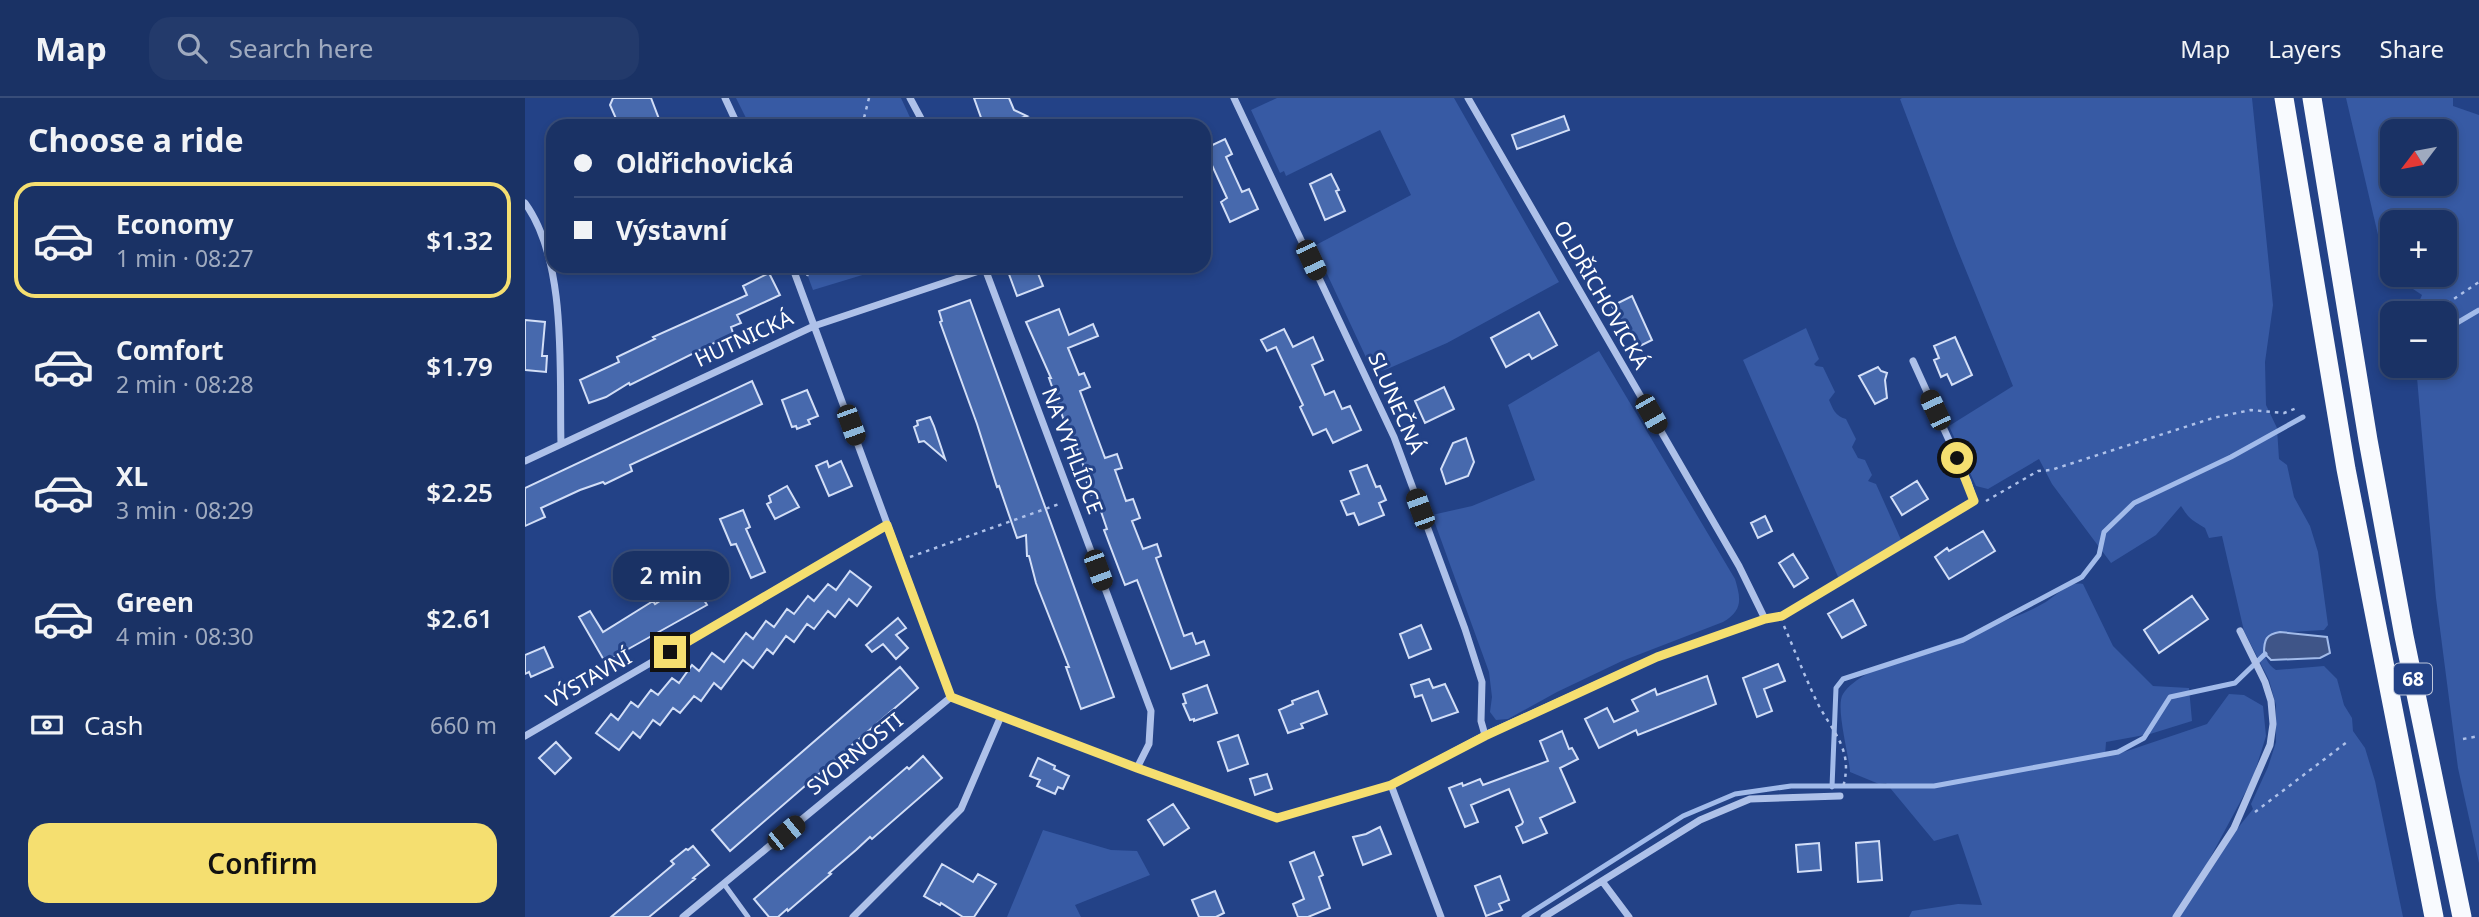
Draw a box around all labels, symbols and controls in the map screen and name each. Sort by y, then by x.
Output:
search box [149,17,639,80]
text: Map [35,26,107,71]
icon: search [173,29,211,67]
text: Search here [229,30,373,66]
text: Map [2180,32,2230,65]
text: Layers [2268,32,2342,65]
text: Share [2380,32,2444,65]
text: Choose a ride [28,118,244,161]
north arrow [2380,119,2457,196]
map controls [2380,119,2457,378]
text: Oldřichovická [616,145,794,181]
text: Economy [116,206,234,242]
icon: car [32,209,95,272]
button: + [2380,210,2457,287]
text: Výstavní [616,212,727,248]
street label: OLDŘICHOVICKÁ [1548,215,1656,374]
text: $1.32 [426,222,493,258]
car [1293,237,1330,283]
text: 1 min · 08:27 [116,242,254,274]
button: − [2380,301,2457,378]
street label: HUTNICKÁ [690,303,798,373]
text: Comfort [116,332,224,368]
icon: car [32,335,95,398]
text: $1.79 [426,348,493,384]
street label: SLUNEČNÁ [1362,348,1432,458]
text: 2 min · 08:28 [116,368,254,400]
street label: NA VYHLÍDCE [1036,383,1110,518]
car [1917,387,1954,433]
car [1632,391,1671,437]
car [834,402,869,448]
route start [1941,442,1973,474]
text: XL [116,458,148,494]
icon: car [32,461,95,524]
text: $2.25 [426,474,493,510]
car [1403,486,1438,532]
text: 3 min · 08:29 [116,494,254,526]
car [1081,547,1116,593]
callout: 2 min [612,550,728,600]
text: 2 min [640,559,702,591]
text: Green [116,584,194,620]
icon: car [32,587,95,650]
text: $2.61 [426,600,493,636]
text: 4 min · 08:30 [116,620,254,652]
route end [654,636,686,668]
street label: VÝSTAVNÍ [541,642,636,714]
road number: 68 [2394,664,2432,694]
icon: cash [28,706,66,744]
street label: SVORNOSTI [800,706,908,801]
text: Cash [84,707,144,743]
text: 660 m [430,709,497,741]
car [764,812,809,854]
button: Confirm [28,823,497,903]

